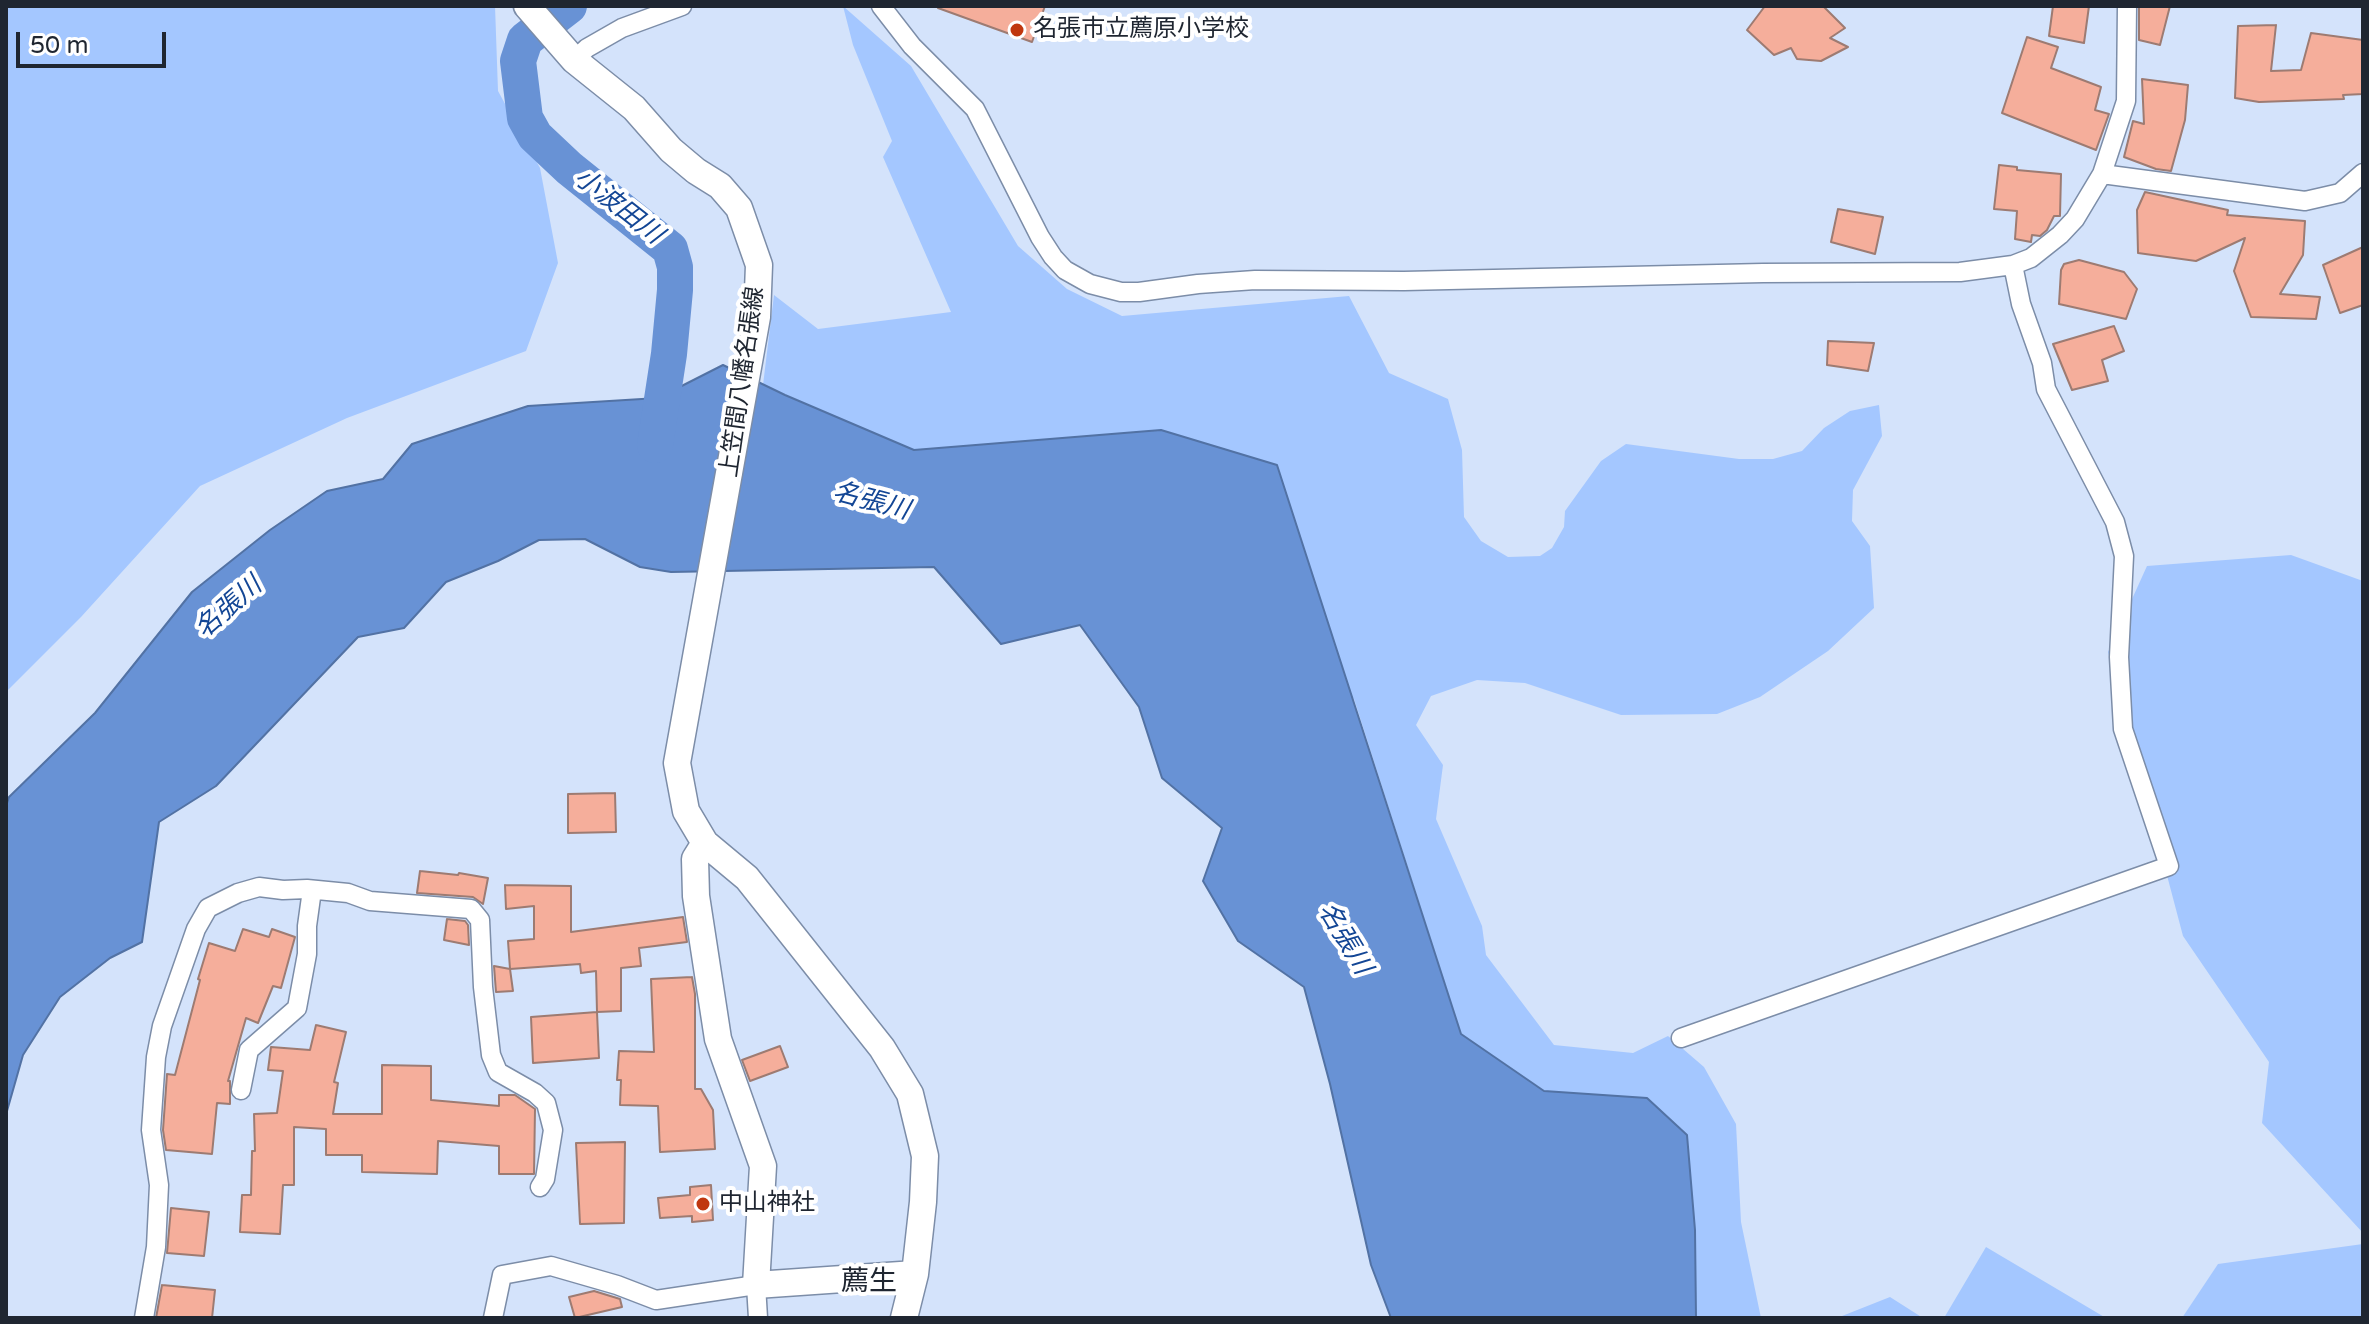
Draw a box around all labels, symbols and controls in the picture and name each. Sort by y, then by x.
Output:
scale bar [20,16,170,66]
place label: 名張市立薦原小学校 [1033,16,1249,44]
marker: 名張市立薦原小学校 [1008,21,1026,39]
text: 50 m [30,31,88,60]
water label: 小波田川 [567,163,669,251]
street label: 上笠間八幡名張線 [715,285,771,479]
water label: 名張川 [829,477,913,527]
water label: 名張川 [189,571,269,645]
water label: 名張川 [1311,898,1377,980]
place label: 中山神社 [719,1190,815,1218]
marker: 中山神社 [694,1195,712,1213]
district label: 薦生 [841,1266,897,1300]

